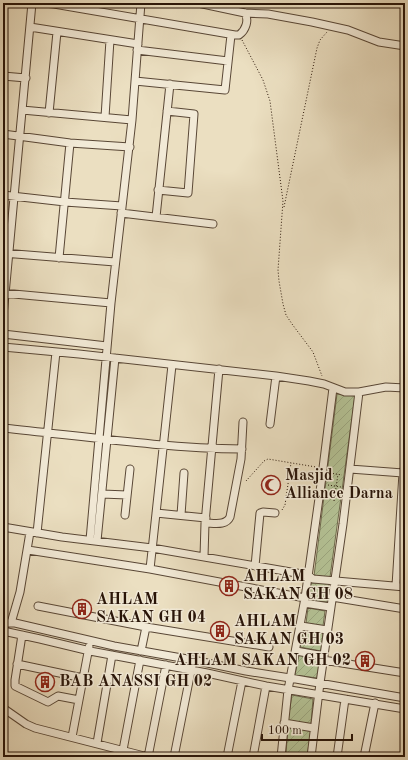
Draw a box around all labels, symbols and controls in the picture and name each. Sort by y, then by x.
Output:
place label: Masjid Alliance Darna [285,468,393,502]
mosque icon: Masjid Alliance Darna [260,474,282,496]
place label: AHLAM SAKAN GH 08 [243,569,353,603]
building icon: AHLAM SAKAN GH 08 [218,575,240,597]
place label: AHLAM SAKAN GH 04 [96,592,206,626]
building icon: AHLAM SAKAN GH 04 [71,598,93,620]
place label: AHLAM SAKAN GH 03 [234,614,344,648]
building icon: AHLAM SAKAN GH 03 [209,620,231,642]
building icon: AHLAM SAKAN GH 02 [354,650,376,672]
place label: AHLAM SAKAN GH 02 [174,653,351,669]
building icon: BAB ANASSI GH 02 [34,671,56,693]
place label: BAB ANASSI GH 02 [59,674,212,690]
scale bar [262,716,352,742]
text: 100 m [268,725,302,737]

